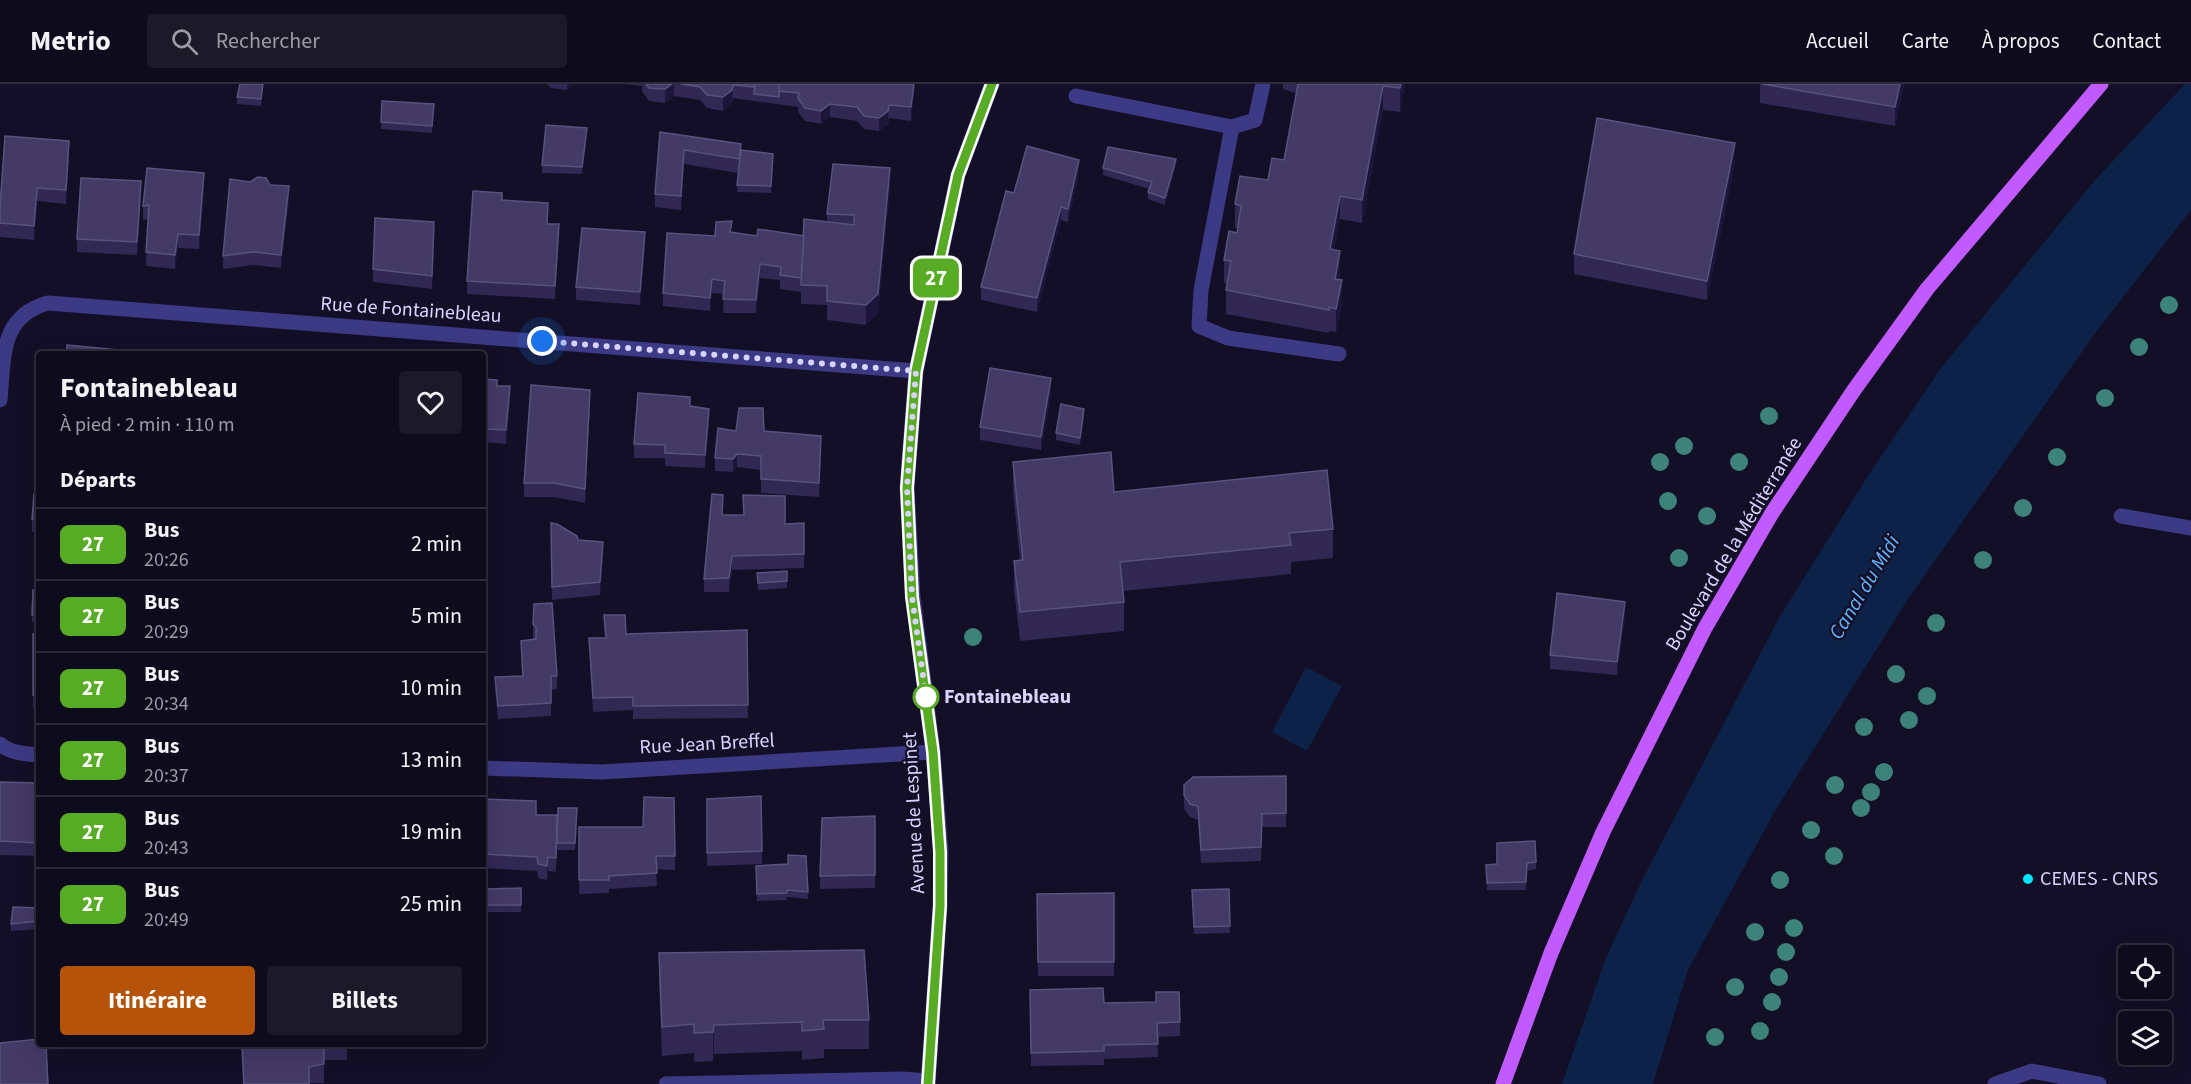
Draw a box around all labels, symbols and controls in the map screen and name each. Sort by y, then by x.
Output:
search box [147,14,567,68]
text: Metrio [30,21,111,61]
icon: search [168,25,201,58]
text: Rechercher [216,25,320,57]
text: Accueil [1806,26,1869,56]
text: Carte [1902,26,1949,56]
text: À propos [1982,26,2059,56]
text: Contact [2092,26,2161,56]
line badge: 27 [909,258,963,298]
text: 27 [925,263,947,293]
street label: Rue de Fontainebleau [319,290,503,330]
your location [527,326,557,356]
text: Fontainebleau [60,368,238,408]
button: heart [399,371,462,434]
text: À pied · 2 min · 110 m [60,411,235,439]
street label: Boulevard de la Méditerranée [1659,432,1809,656]
text: Départs [60,464,136,496]
text: Bus [144,514,180,546]
text: 2 min [411,528,462,560]
water label: Canal du Midi [1821,528,1907,645]
text: 27 [82,529,104,559]
text: 20:26 [144,546,189,574]
text: Bus [144,586,180,618]
text: 5 min [411,600,462,632]
text: 27 [82,601,104,631]
text: 20:29 [144,618,189,646]
text: Bus [144,658,180,690]
text: 10 min [400,672,462,704]
text: 27 [82,673,104,703]
place label: Fontainebleau [944,683,1071,711]
marker: Fontainebleau [913,684,939,710]
text: 20:34 [144,690,189,718]
street label: Rue Jean Breffel [639,726,775,762]
text: Bus [144,730,180,762]
street label: Avenue de Lespinet [896,731,932,895]
text: 13 min [400,744,462,776]
text: 27 [82,745,104,775]
text: 20:37 [144,762,189,790]
text: Bus [144,802,180,834]
text: 19 min [400,816,462,848]
text: 27 [82,817,104,847]
text: 20:43 [144,834,189,862]
place label: CEMES - CNRS [2040,865,2158,893]
marker: CEMES - CNRS [2021,872,2035,886]
text: Bus [144,874,180,906]
text: 25 min [400,888,462,920]
text: 27 [82,889,104,919]
text: 20:49 [144,906,189,934]
map controls [2118,945,2172,1065]
button: locate [2118,945,2172,999]
button: Itinéraire [60,966,255,1035]
button: Billets [267,966,462,1035]
button: layers [2118,1011,2172,1065]

